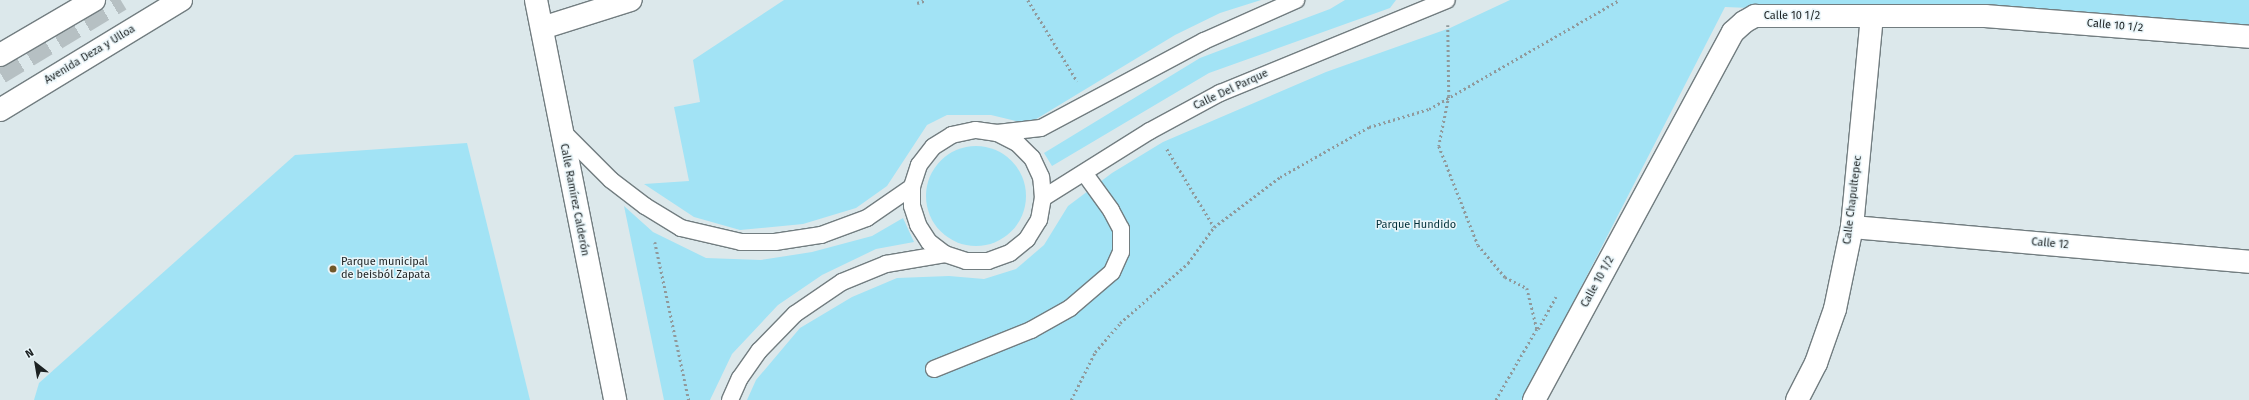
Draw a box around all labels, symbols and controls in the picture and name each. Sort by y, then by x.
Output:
street label: Calle 10 1/2 [1764,9,1820,23]
street label: Calle 10 1/2 [2086,17,2144,35]
street label: Avenida Deza y Ulloa [42,23,138,87]
street label: Calle Del Parque [1191,67,1271,113]
street label: Calle Ramírez Calderón [557,143,591,257]
street label: Calle Chapultepec [1841,155,1865,245]
park label: Parque Hundido [1376,218,1456,232]
street label: Calle 12 [2031,236,2069,252]
street label: Calle 10 1/2 [1579,254,1617,310]
place label: Parque municipal de beisból Zapata [341,256,430,282]
marker: Parque municipal de beisból Zapata [328,264,338,274]
north arrow [16,344,56,384]
text: N [23,346,36,361]

